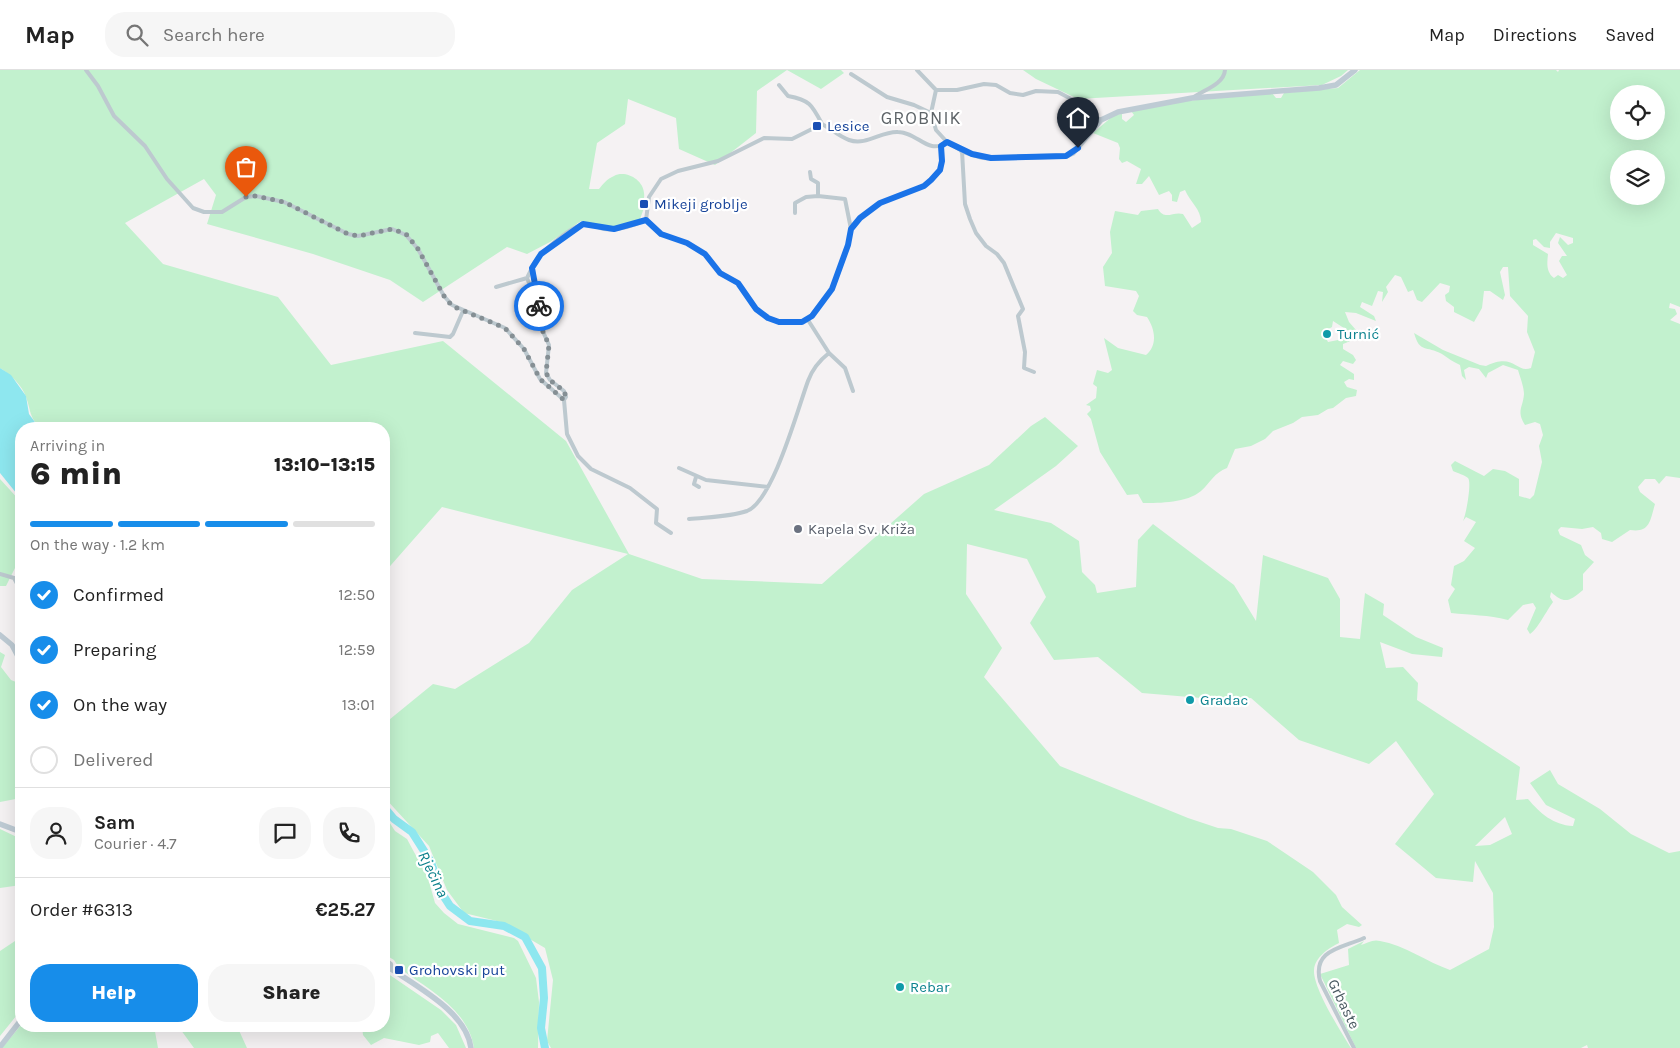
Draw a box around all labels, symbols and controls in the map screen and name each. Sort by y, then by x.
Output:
search box [105,12,455,57]
text: Map [25,21,75,49]
icon: search [123,21,151,49]
text: Search here [163,24,265,46]
text: Map [1429,24,1465,46]
text: Directions [1493,24,1577,46]
text: Saved [1605,24,1655,46]
map controls [1610,85,1665,205]
button: locate [1610,85,1665,140]
pin [1057,97,1099,148]
icon: home [1064,104,1092,132]
district label: GROBNIK [881,107,961,129]
place label: Lesice [827,117,870,135]
marker: Lesice [811,120,823,132]
pin [225,146,267,197]
button: layers [1610,150,1665,205]
icon: bag [232,153,260,181]
place label: Mikeji groblje [654,195,748,213]
marker: Mikeji groblje [638,198,650,210]
courier [514,281,564,331]
icon: bike [525,292,553,320]
place label: Turnić [1337,325,1379,343]
marker: Turnić [1321,328,1333,340]
text: Arriving in [30,436,105,455]
text: 13:10–13:15 [274,454,375,476]
text: 6 min [30,455,122,492]
place label: Kapela Sv. Križa [808,520,915,538]
marker: Kapela Sv. Križa [792,523,804,535]
text: On the way · 1.2 km [30,535,165,554]
icon: check [30,581,58,609]
text: Confirmed [73,584,164,606]
text: 12:50 [338,585,375,604]
icon: check [30,636,58,664]
text: Preparing [73,639,156,661]
text: 12:59 [338,640,375,659]
icon: check [30,691,58,719]
place label: Gradac [1200,691,1248,709]
text: On the way [73,694,167,716]
marker: Gradac [1184,694,1196,706]
text: 13:01 [342,695,375,714]
text: Delivered [73,749,153,771]
button: person [30,807,82,859]
button: chat [259,807,311,859]
button: phone [323,807,375,859]
text: Sam [94,812,135,834]
text: Courier · 4.7 [94,834,177,853]
water label: Rječina [414,848,453,901]
text: Order #6313 [30,899,133,921]
text: €25.27 [315,899,375,921]
place label: Grohovski put [409,961,505,979]
button: Help [30,964,198,1022]
button: Share [208,964,375,1022]
marker: Grohovski put [393,964,405,976]
street label: Grbaste [1324,976,1364,1032]
place label: Rebar [910,978,950,996]
marker: Rebar [894,981,906,993]

